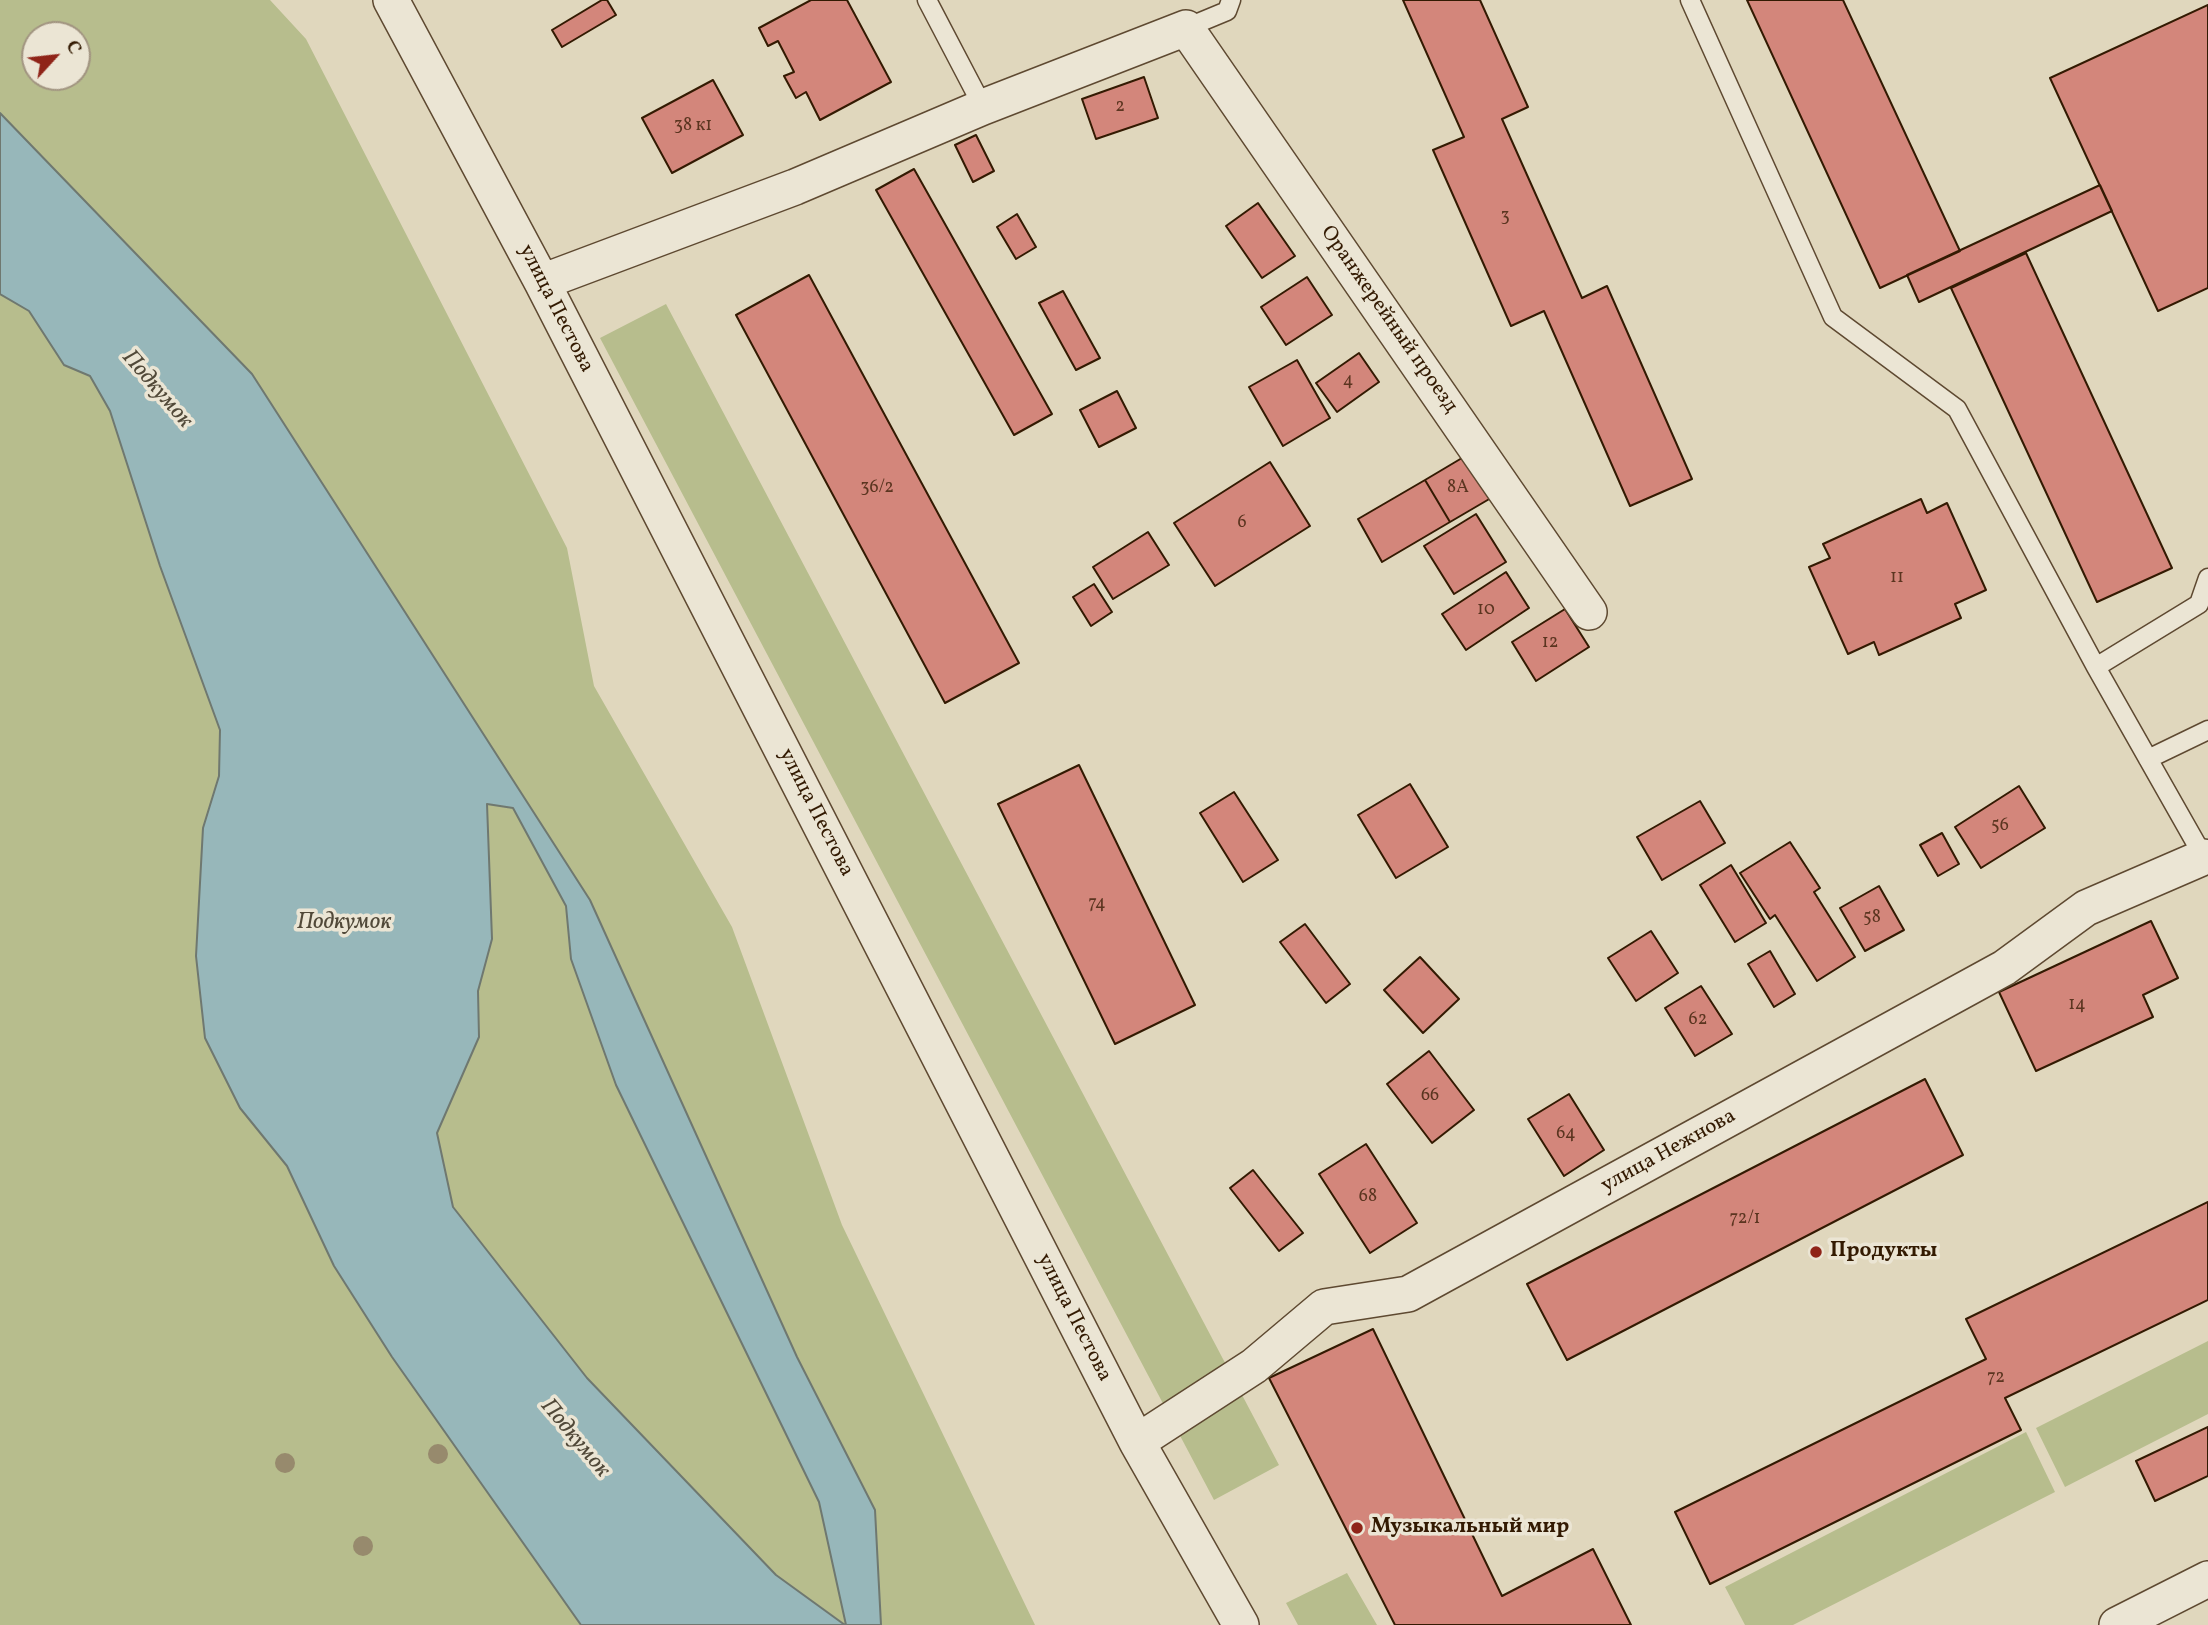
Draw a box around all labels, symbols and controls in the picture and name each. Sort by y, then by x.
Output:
north arrow [21,21,91,91]
text: С [59,36,87,59]
house number: 2 [1115,97,1125,119]
house number: 38 к1 [674,116,712,138]
house number: 3 [1500,207,1510,229]
street label: Оранжерейный проезд [1314,222,1462,418]
street label: улица Пестова [512,241,598,377]
water label: Подкумок [115,345,197,435]
house number: 4 [1343,371,1353,393]
house number: 36/2 [860,478,894,500]
house number: 8А [1447,478,1469,500]
house number: 6 [1237,513,1247,535]
house number: 11 [1890,568,1904,590]
house number: 10 [1477,600,1495,622]
house number: 12 [1542,633,1558,655]
street label: улица Пестова [772,745,858,881]
house number: 56 [1991,816,2009,838]
house number: 74 [1088,894,1106,916]
house number: 58 [1863,908,1881,930]
water label: Подкумок [297,910,391,938]
house number: 14 [2068,995,2086,1017]
house number: 62 [1689,1010,1707,1032]
house number: 66 [1421,1086,1439,1108]
street label: улица Нежнова [1597,1105,1741,1199]
house number: 64 [1556,1124,1576,1146]
house number: 68 [1359,1187,1377,1209]
house number: 72/1 [1729,1209,1761,1231]
place label: Продукты [1830,1239,1937,1265]
marker: Продукты [1808,1244,1824,1260]
street label: улица Пестова [1030,1250,1116,1386]
house number: 72 [1987,1368,2005,1390]
water label: Подкумок [533,1394,615,1484]
place label: Музыкальный мир [1371,1515,1569,1541]
marker: Музыкальный мир [1349,1520,1365,1536]

